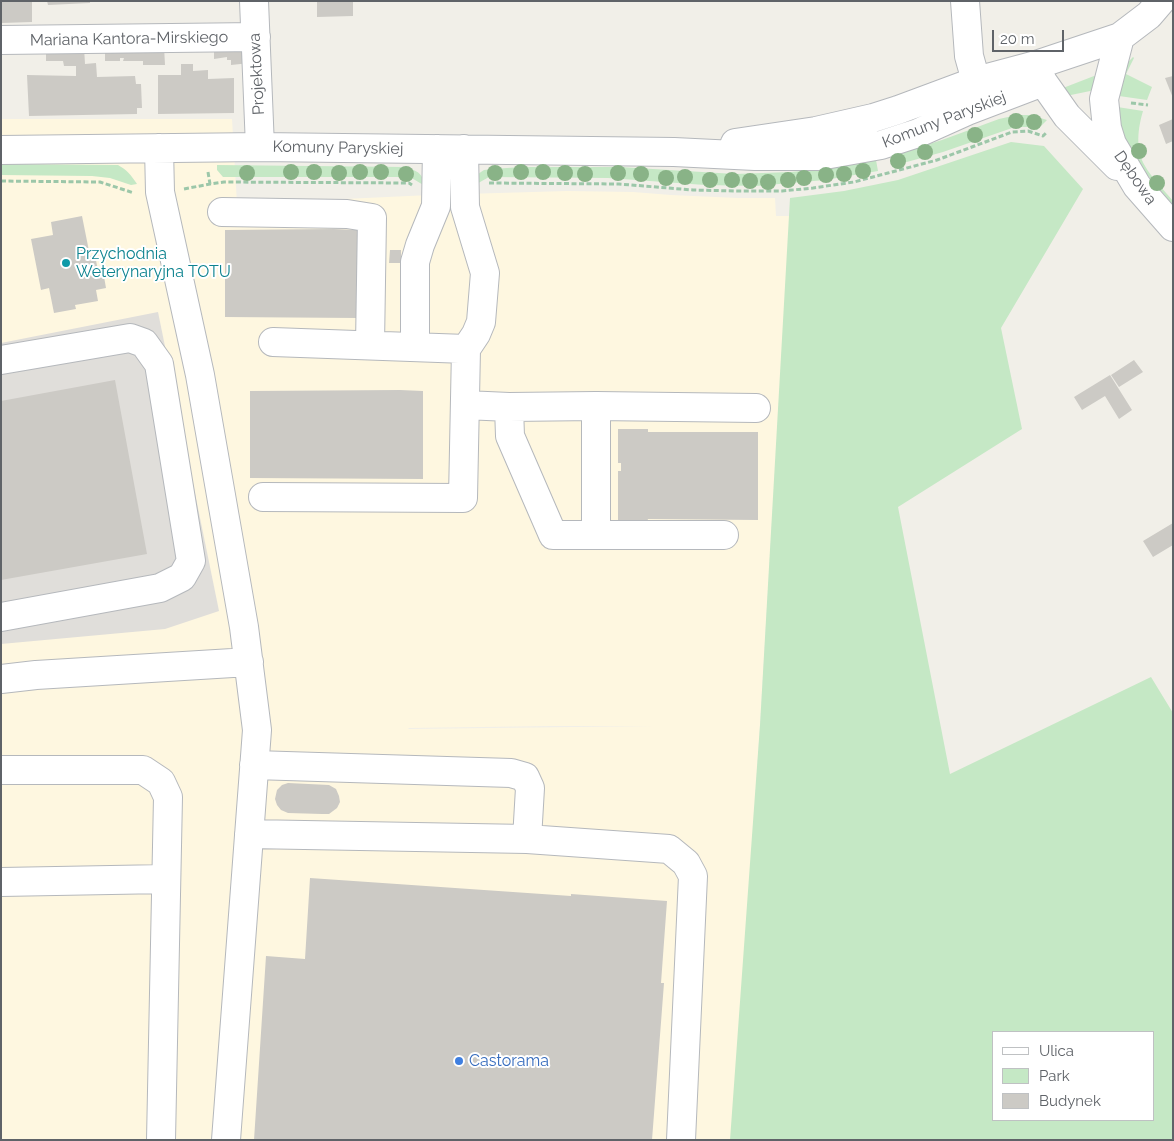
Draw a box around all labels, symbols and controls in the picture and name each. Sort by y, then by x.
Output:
scale bar [994,20,1066,52]
street label: Mariana Kantora-Mirskiego [30,28,228,50]
text: 20 m [1000,30,1035,48]
street label: Projektowa [245,32,269,116]
street label: Komuny Paryskiej [880,88,1008,152]
street label: Komuny Paryskiej [272,137,404,159]
street label: Dębowa [1110,147,1160,209]
place label: Przychodnia Weterynaryjna TOTU [76,244,231,282]
marker: Przychodnia Weterynaryjna TOTU [60,257,72,269]
legend [992,1031,1154,1121]
text: Ulica [1039,1042,1074,1060]
place label: Castorama [469,1051,549,1071]
marker: Castorama [453,1055,465,1067]
text: Park [1039,1067,1070,1085]
text: Budynek [1039,1092,1101,1110]

